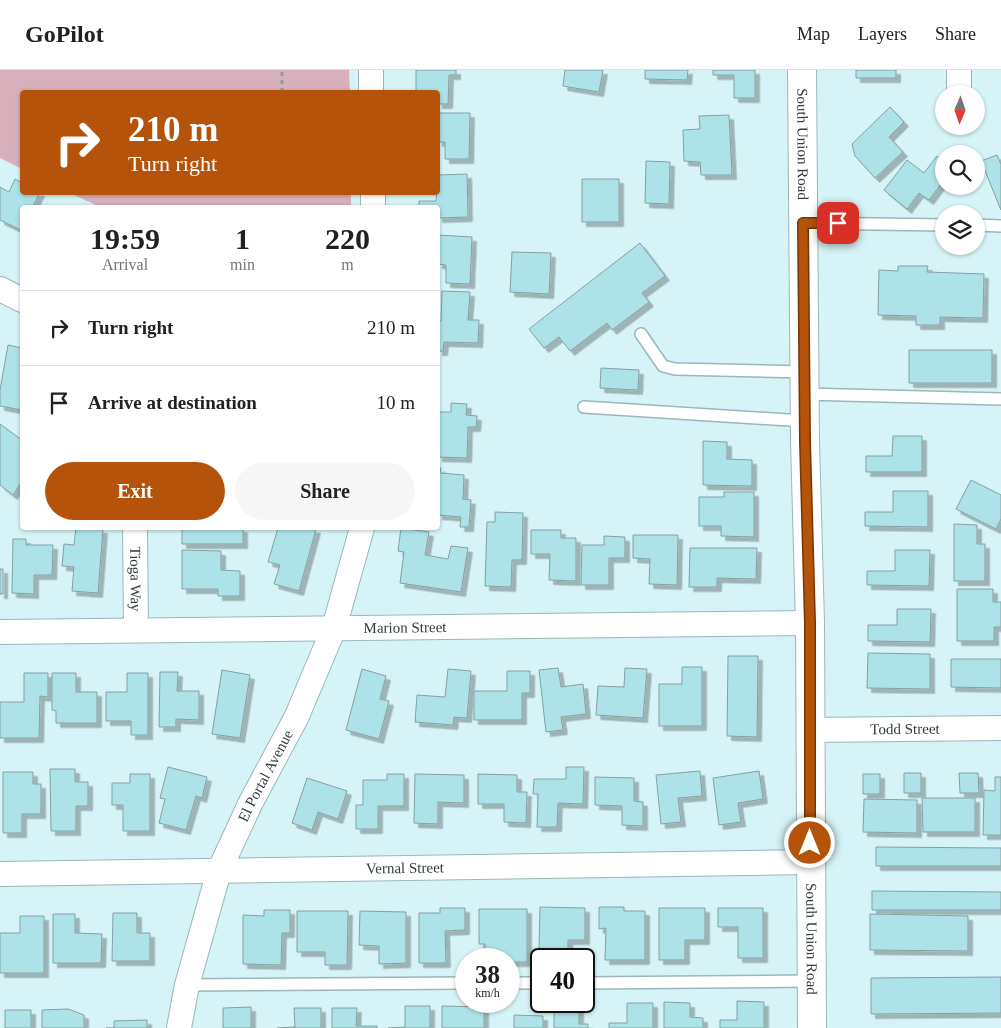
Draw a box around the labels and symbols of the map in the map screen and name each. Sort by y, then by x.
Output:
north arrow [935,85,985,135]
street label: South Union Road [794,88,811,200]
pin [817,202,859,244]
street label: Tioga Way [127,546,144,612]
street label: Marion Street [363,619,447,636]
street label: Todd Street [870,721,941,737]
street label: El Portal Avenue [235,727,296,824]
position arrow [783,816,835,868]
street label: Vernal Street [366,859,445,877]
street label: South Union Road [803,883,820,995]
speed limit sign: 40 [530,948,595,1013]

